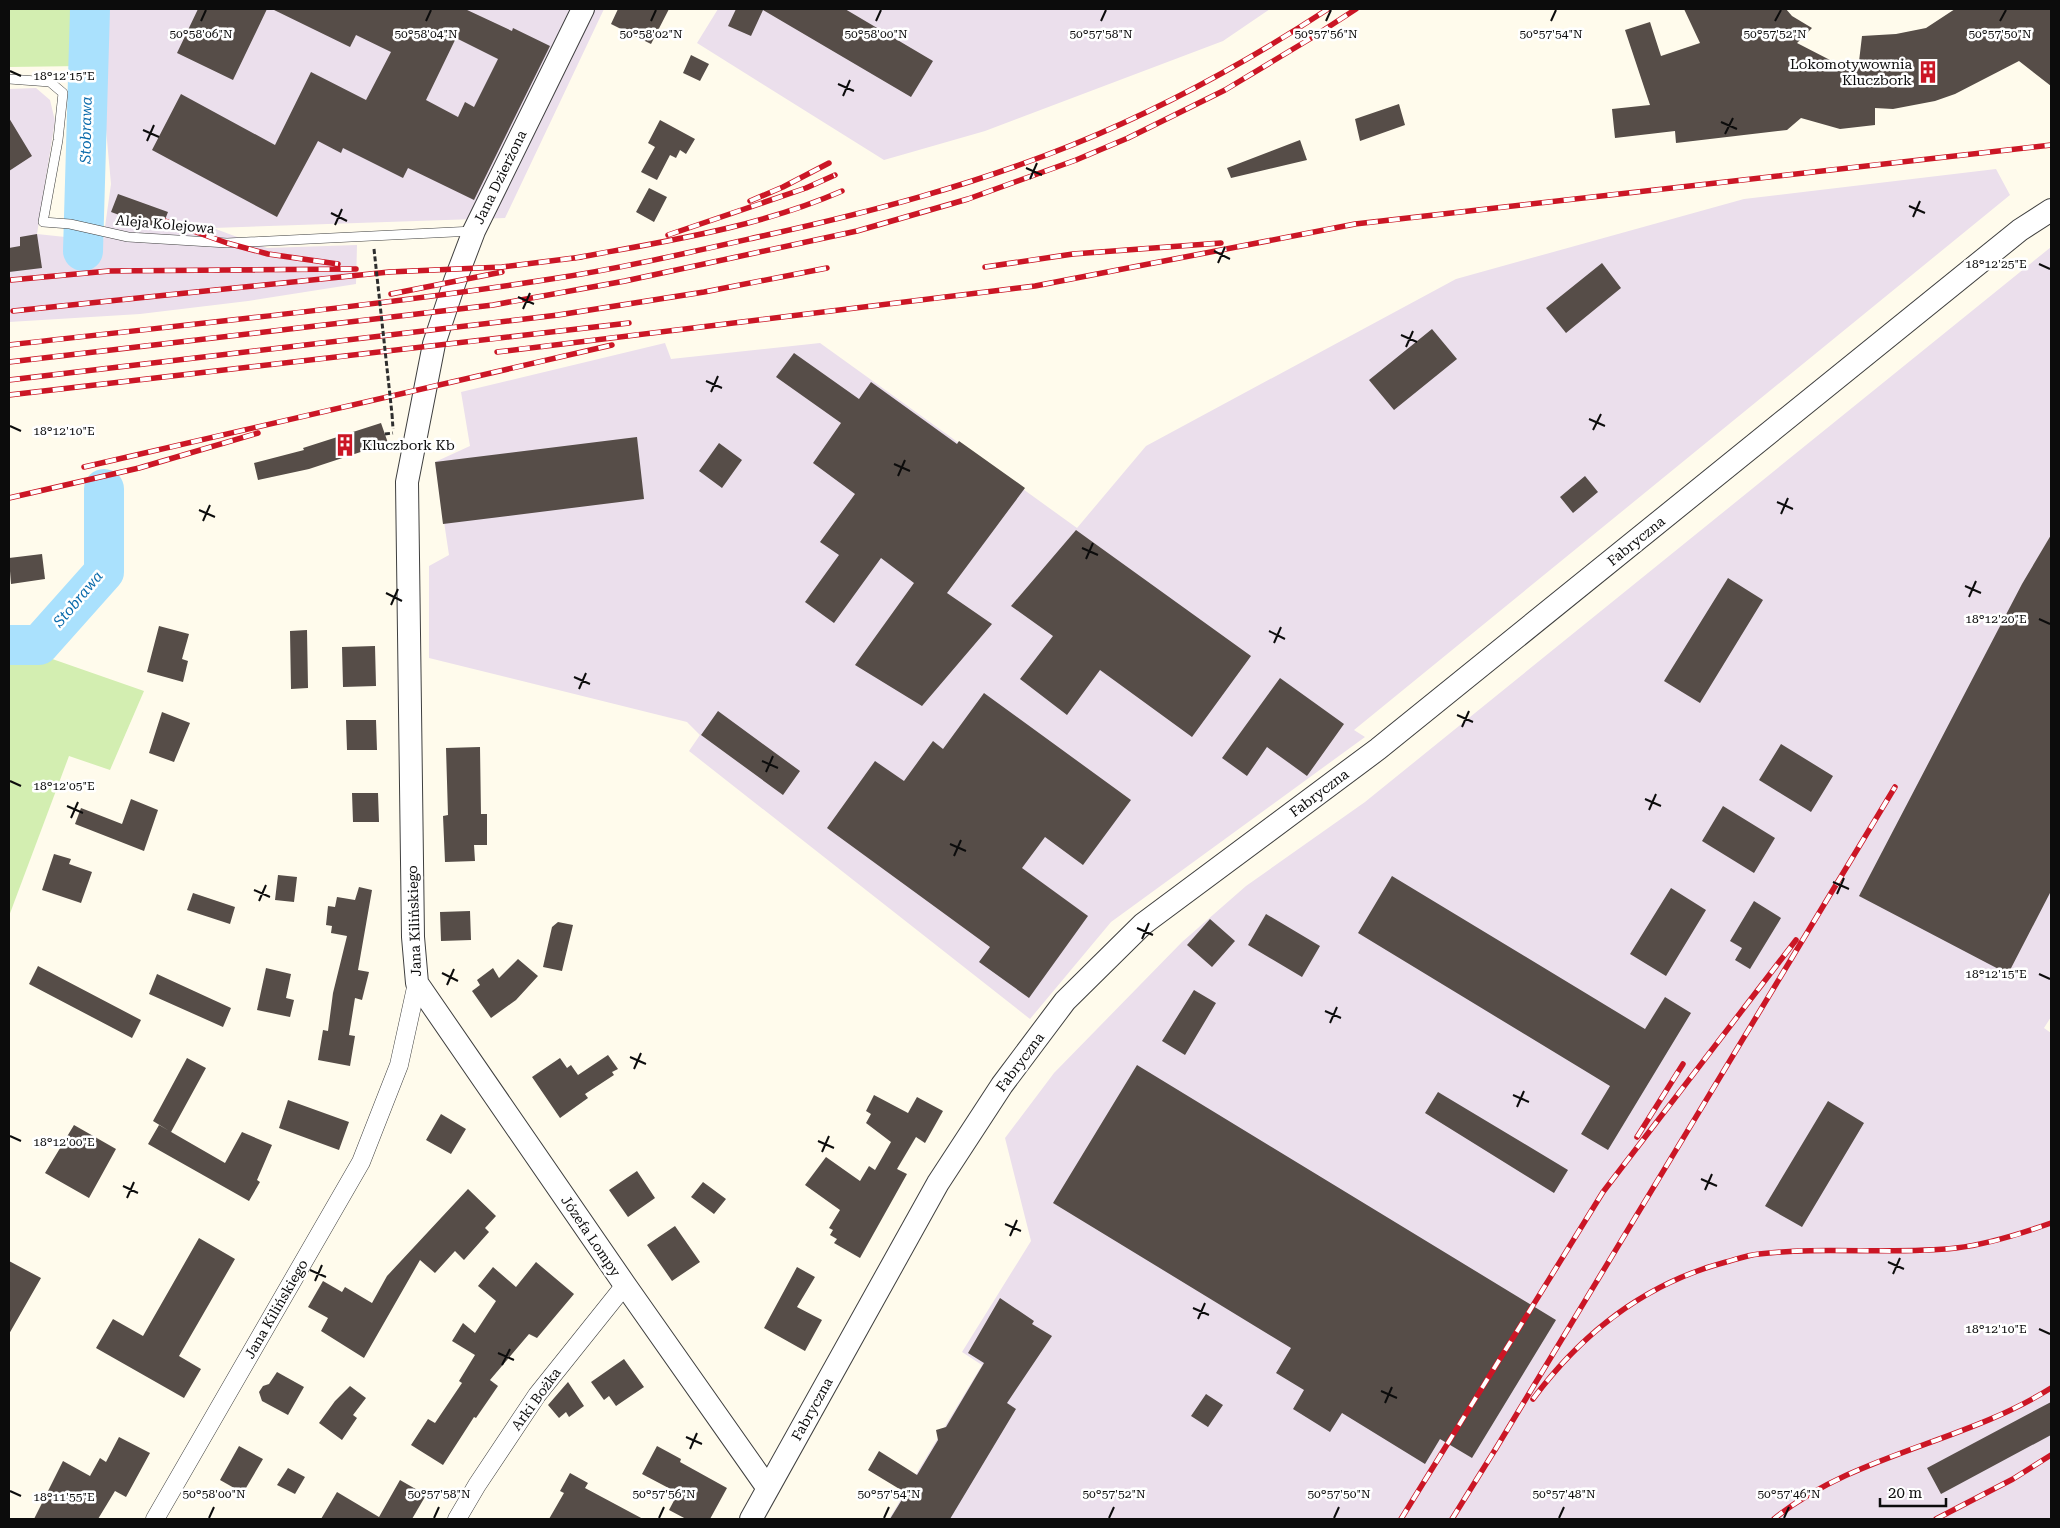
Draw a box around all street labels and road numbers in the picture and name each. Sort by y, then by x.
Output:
street label: Jana Dzierżona [470,127,530,227]
street label: Aleja Kolejowa [115,212,216,236]
street label: Fabryczna [1604,513,1668,569]
street label: Fabryczna [1286,765,1352,820]
street label: Jana Kilińskiego [404,865,424,977]
street label: Fabryczna [993,1029,1048,1095]
street label: Józefa Lompy [558,1193,624,1280]
street label: Jana Kilińskiego [241,1257,311,1361]
street label: Arki Bożka [508,1364,564,1433]
street label: Fabryczna [788,1374,836,1443]

